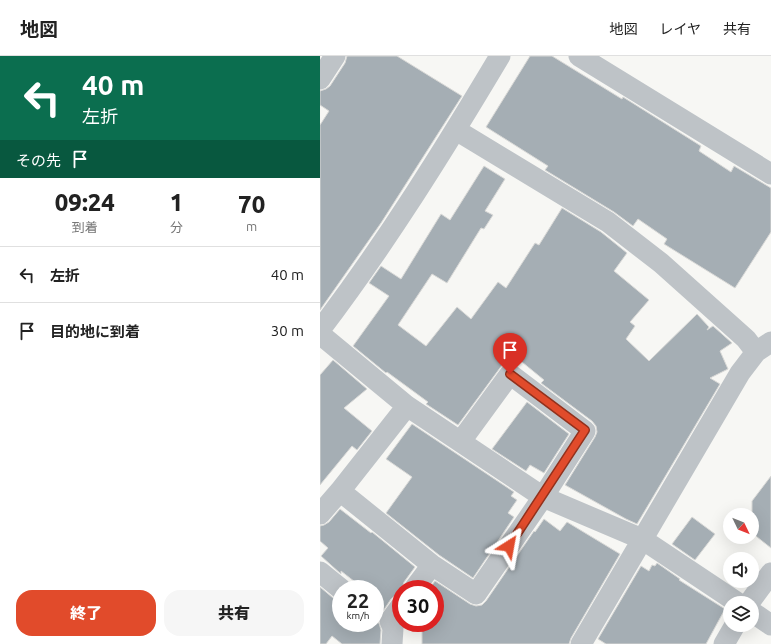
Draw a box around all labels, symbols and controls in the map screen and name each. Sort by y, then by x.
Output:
text: 地図 [20,18,58,40]
text: 地図 [609,21,637,37]
text: レイヤ [659,21,701,37]
text: 共有 [723,21,751,37]
text: 40 m [82,69,144,100]
icon: left [16,72,68,124]
text: 左折 [82,106,118,126]
icon: arrive [69,148,91,170]
text: その先 [16,152,61,169]
text: 09:24 [55,189,115,216]
text: 1 [170,189,183,216]
text: 70 [238,191,265,218]
text: m [246,219,257,233]
text: 到着 [72,220,98,234]
text: 分 [170,220,183,234]
icon: left [16,264,38,286]
text: 40 m [271,266,304,283]
text: 左折 [50,267,80,284]
icon: arrive [16,320,38,342]
text: 30 m [271,322,304,339]
text: 目的地に到着 [50,323,140,340]
pin [493,333,527,374]
icon: arrive [499,339,521,361]
north arrow [723,508,759,544]
map controls [723,508,759,632]
position arrow [488,525,530,567]
button: sound [723,552,759,588]
speed limit sign: 30 [392,580,444,632]
text: 22 [347,589,369,612]
button: 終了 [16,590,156,636]
button: 共有 [164,590,304,636]
button: layers [723,596,759,632]
text: km/h [346,610,370,621]

